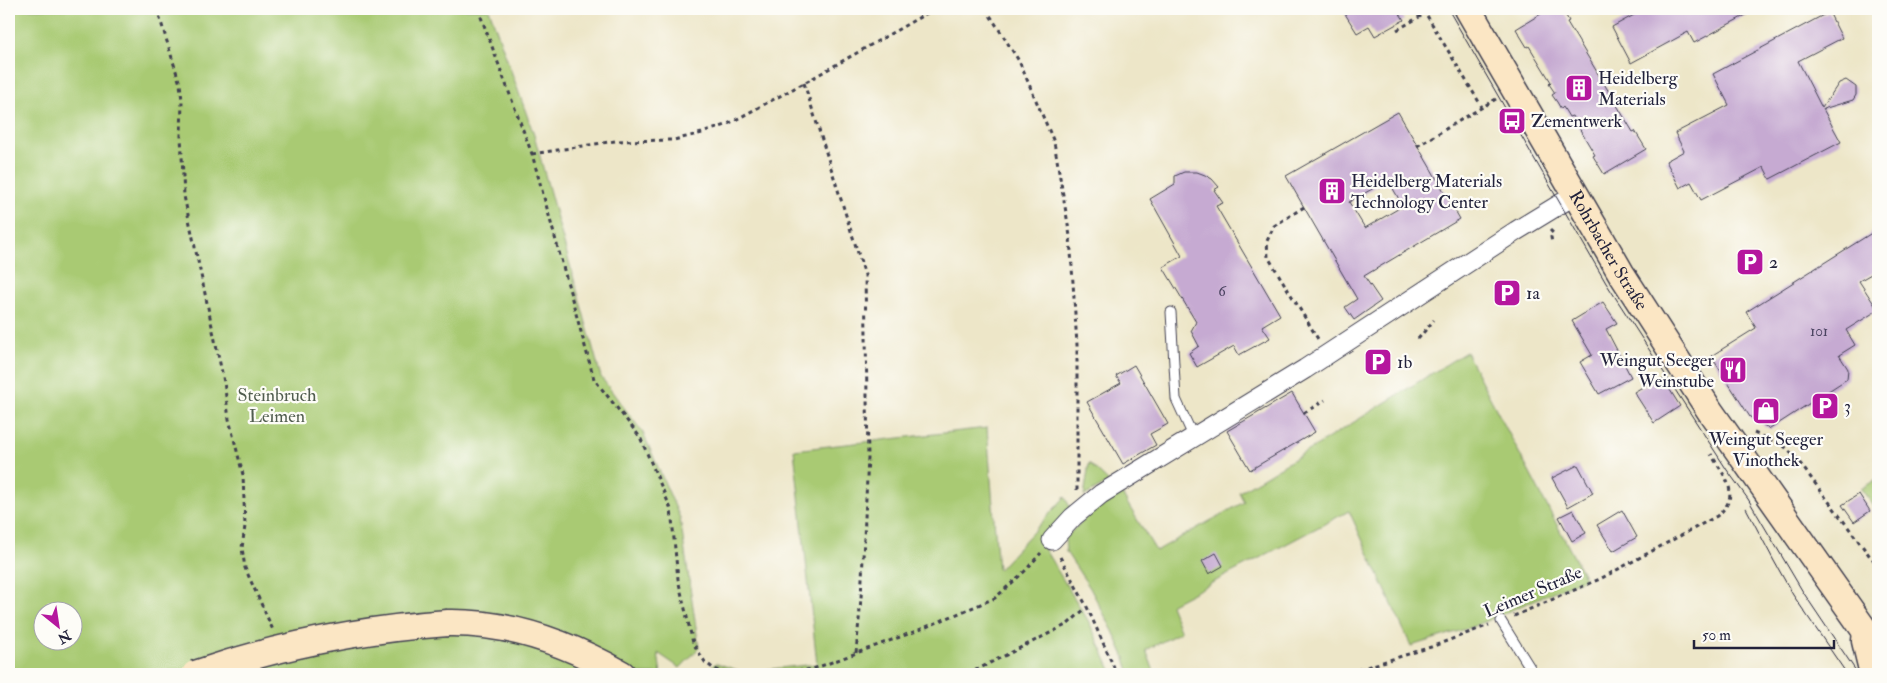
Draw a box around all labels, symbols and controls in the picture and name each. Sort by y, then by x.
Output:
place label: Heidelberg Materials [1598,67,1679,111]
building icon: Heidelberg Materials [1564,73,1594,103]
bus stop icon: Zementwerk [1497,106,1527,136]
place label: Zementwerk [1531,110,1623,133]
place label: Heidelberg Materials Technology Center [1351,170,1502,214]
building icon: Heidelberg Materials Technology Center [1317,176,1347,206]
street label: Rohrbacher Straße [1564,186,1654,315]
parking icon: 2 [1735,247,1765,277]
place label: 2 [1769,251,1778,274]
parking icon: 1a [1492,278,1522,308]
house number: 6 [1218,282,1227,301]
place label: 1a [1526,282,1540,305]
house number: 101 [1810,322,1828,341]
parking icon: 1b [1363,347,1393,377]
place label: Weingut Seeger Weinstube [1599,349,1714,393]
place label: 1b [1397,351,1412,374]
restaurant icon: Weingut Seeger Weinstube [1718,355,1748,385]
park label: Steinbruch Leimen [238,384,317,428]
parking icon: 3 [1810,391,1840,421]
place label: 3 [1844,395,1851,418]
shop icon: Weingut Seeger Vinothek [1751,396,1781,426]
place label: Weingut Seeger Vinothek [1708,428,1823,472]
street label: Leimer Straße [1480,561,1586,623]
north arrow [32,600,82,650]
scale bar [1694,618,1834,650]
text: N [54,626,75,648]
text: 50 m [1702,626,1731,645]

